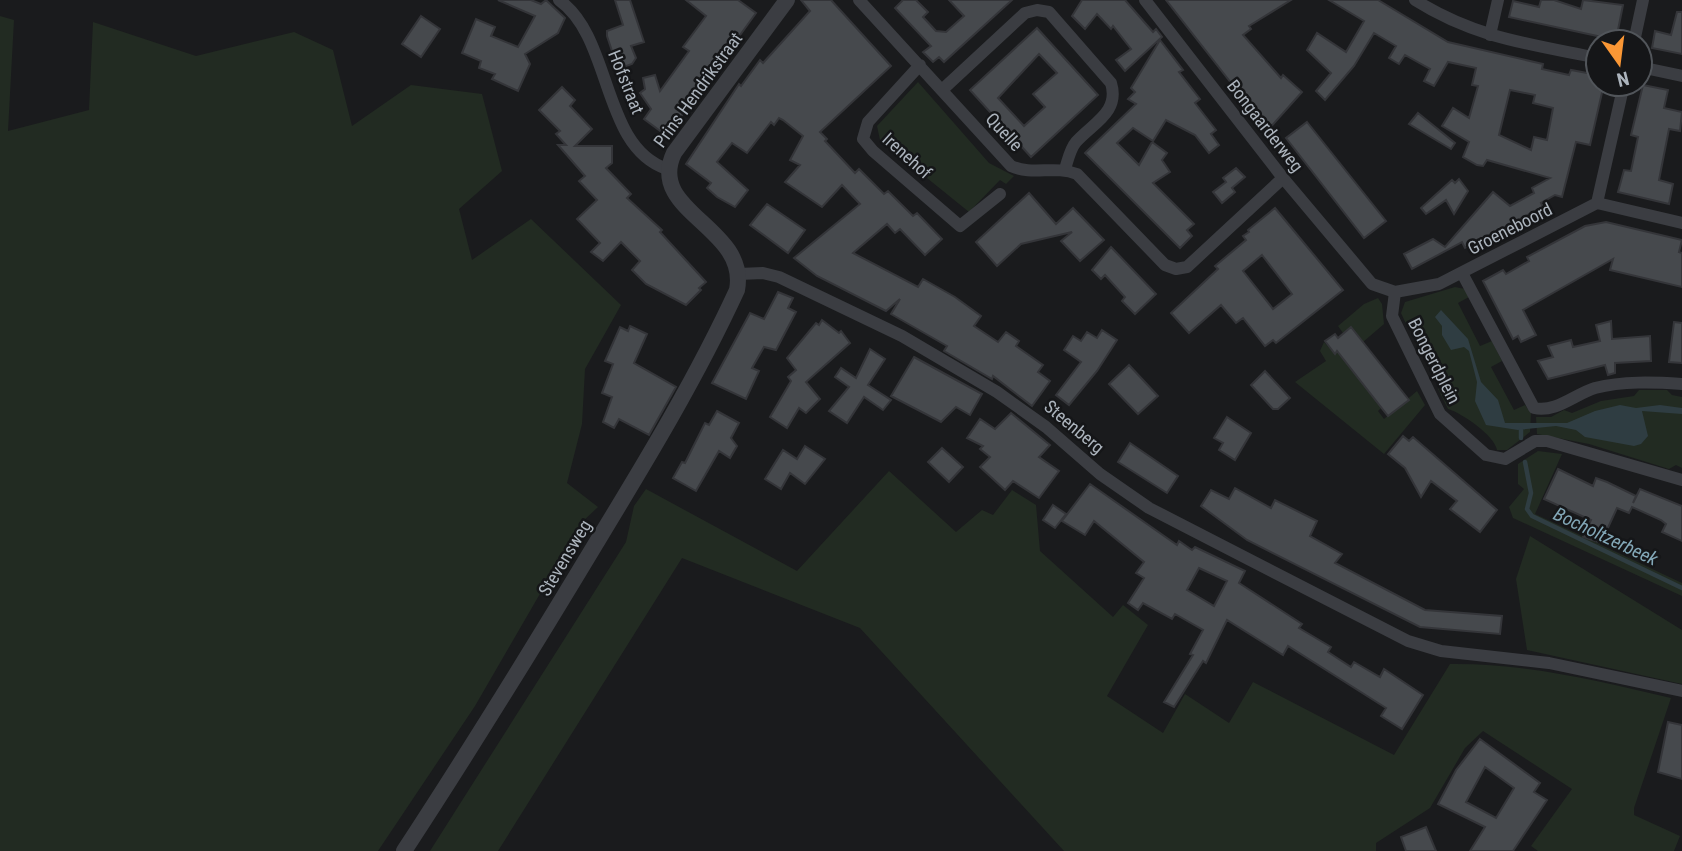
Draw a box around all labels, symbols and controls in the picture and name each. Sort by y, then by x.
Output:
street label: Prins Hendrikstraat [649,28,746,151]
north arrow [1584,28,1654,98]
street label: Hofstraat [604,47,649,117]
text: N [1615,66,1631,92]
street label: Bongaarderweg [1223,75,1308,176]
street label: Quelle [981,108,1027,155]
street label: Irenehof [878,128,936,183]
street label: Groeneboord [1464,198,1555,259]
street label: Bongerdplein [1404,314,1465,407]
street label: Steenberg [1040,396,1109,458]
water label: Bocholtzerbeek [1550,502,1662,571]
street label: Stevensweg [534,516,595,600]

